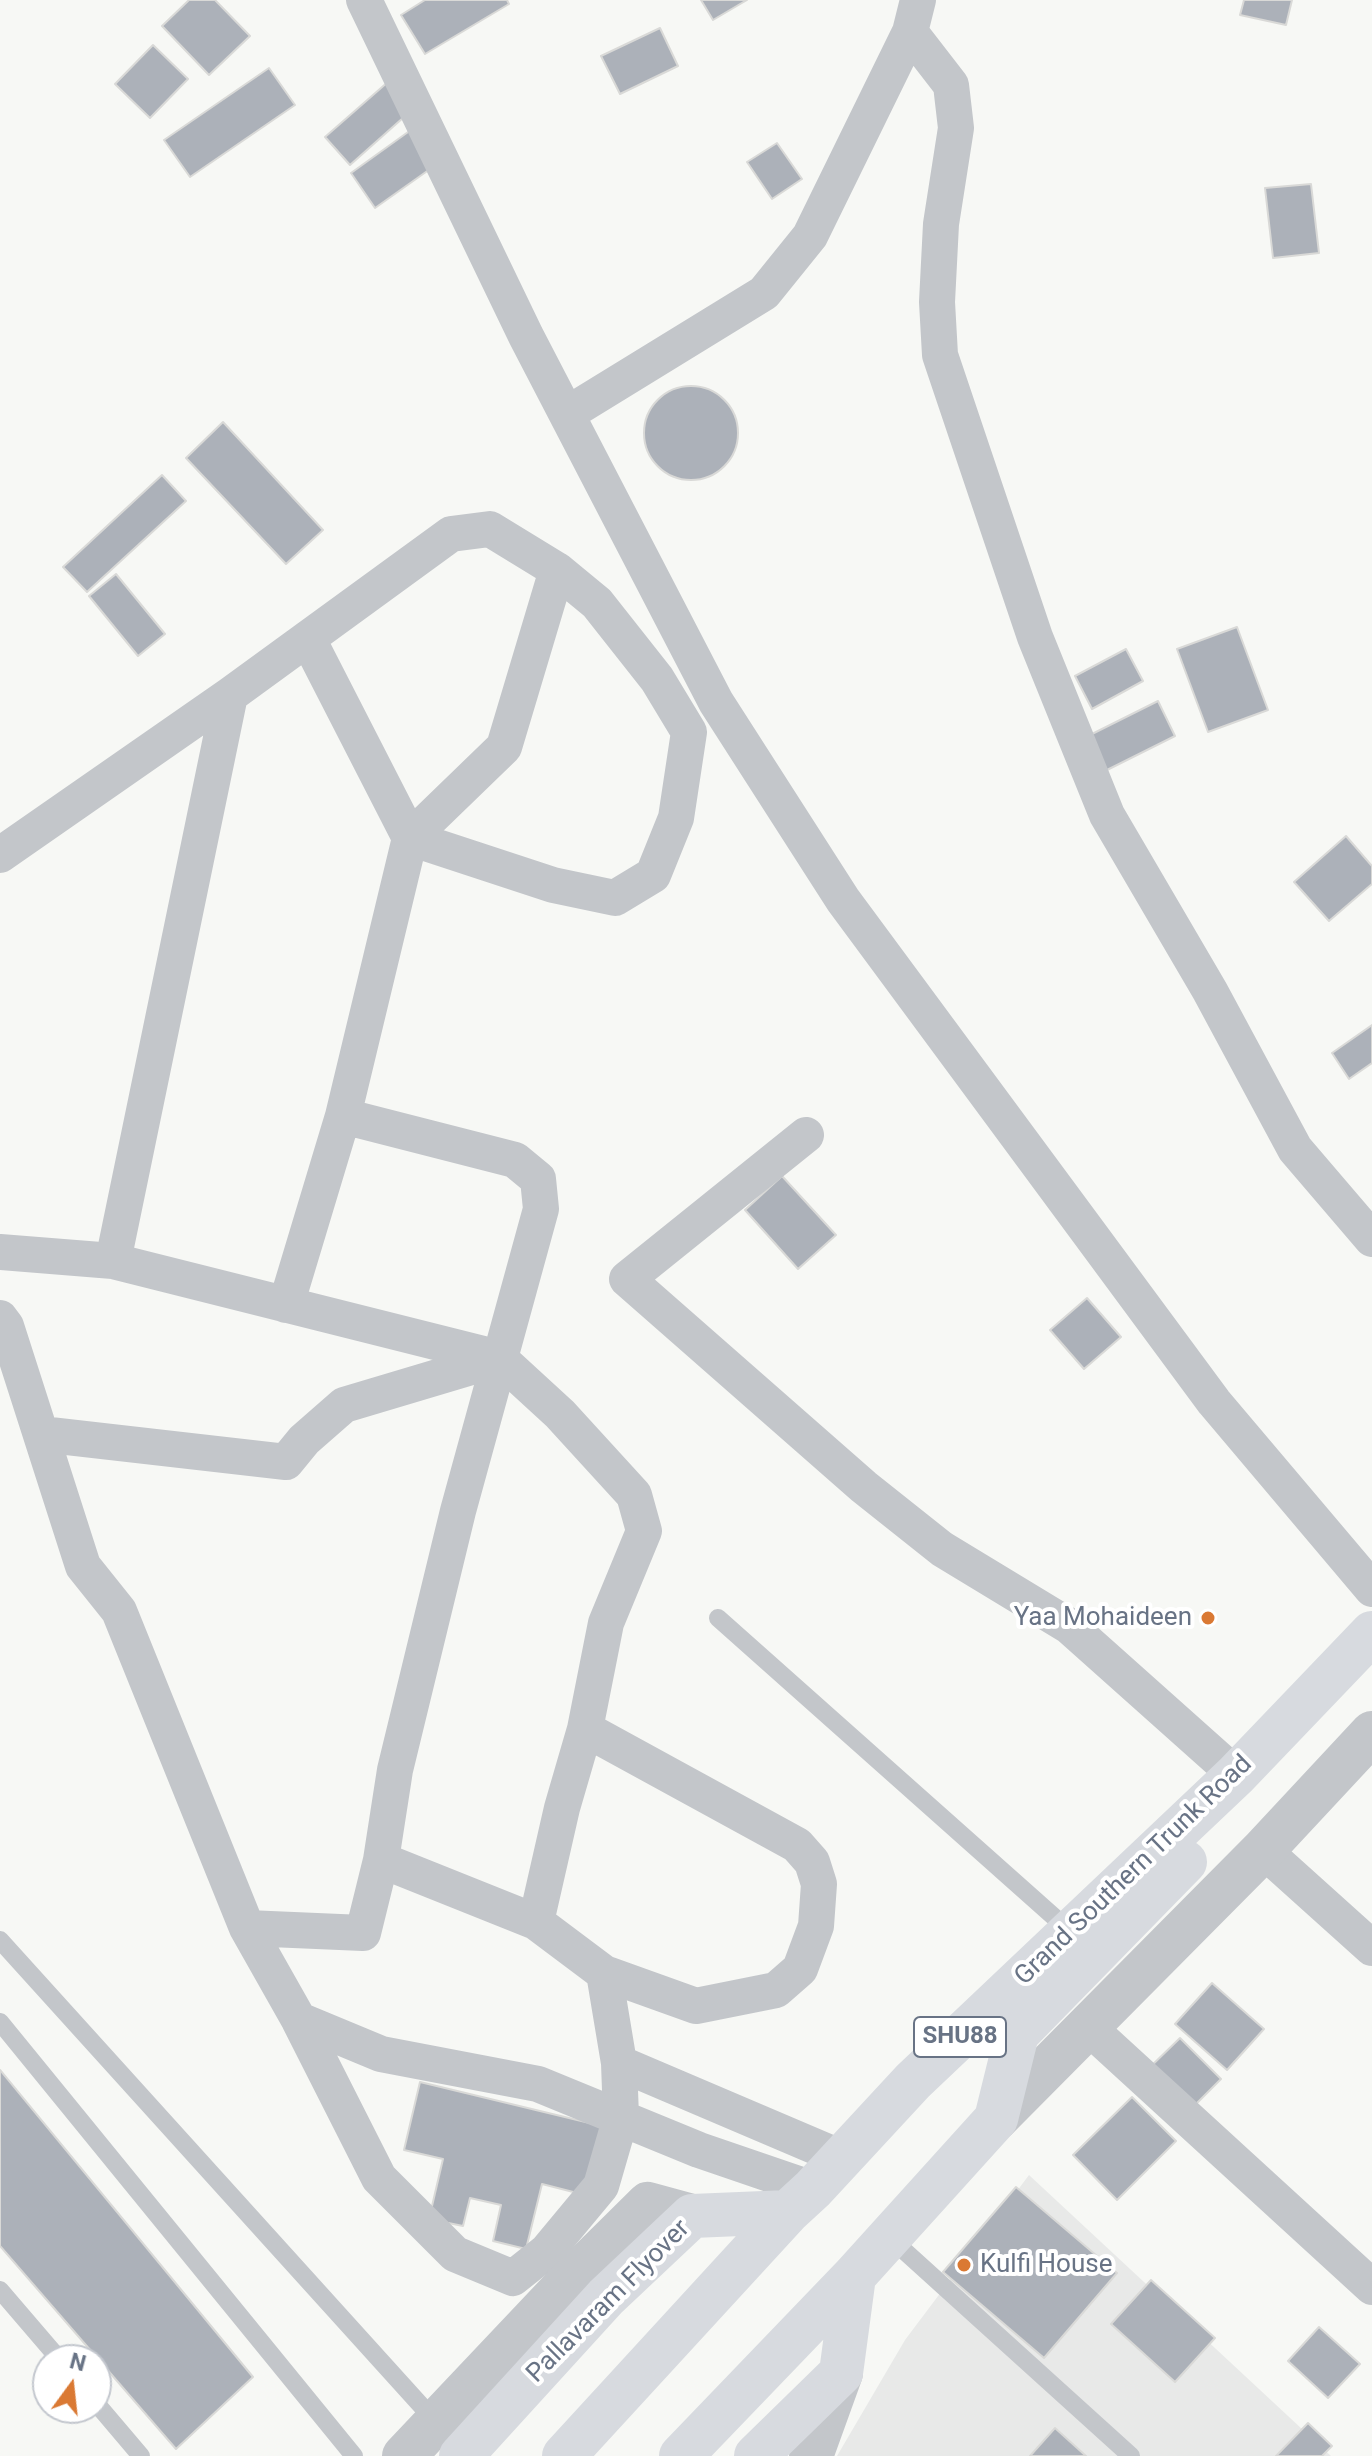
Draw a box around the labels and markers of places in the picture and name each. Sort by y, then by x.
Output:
place label: Yaa Mohaideen [1014,1602,1192,1634]
marker: Yaa Mohaideen [1199,1609,1217,1627]
place label: Kulfi House [980,2249,1112,2281]
marker: Kulfi House [955,2256,973,2274]

